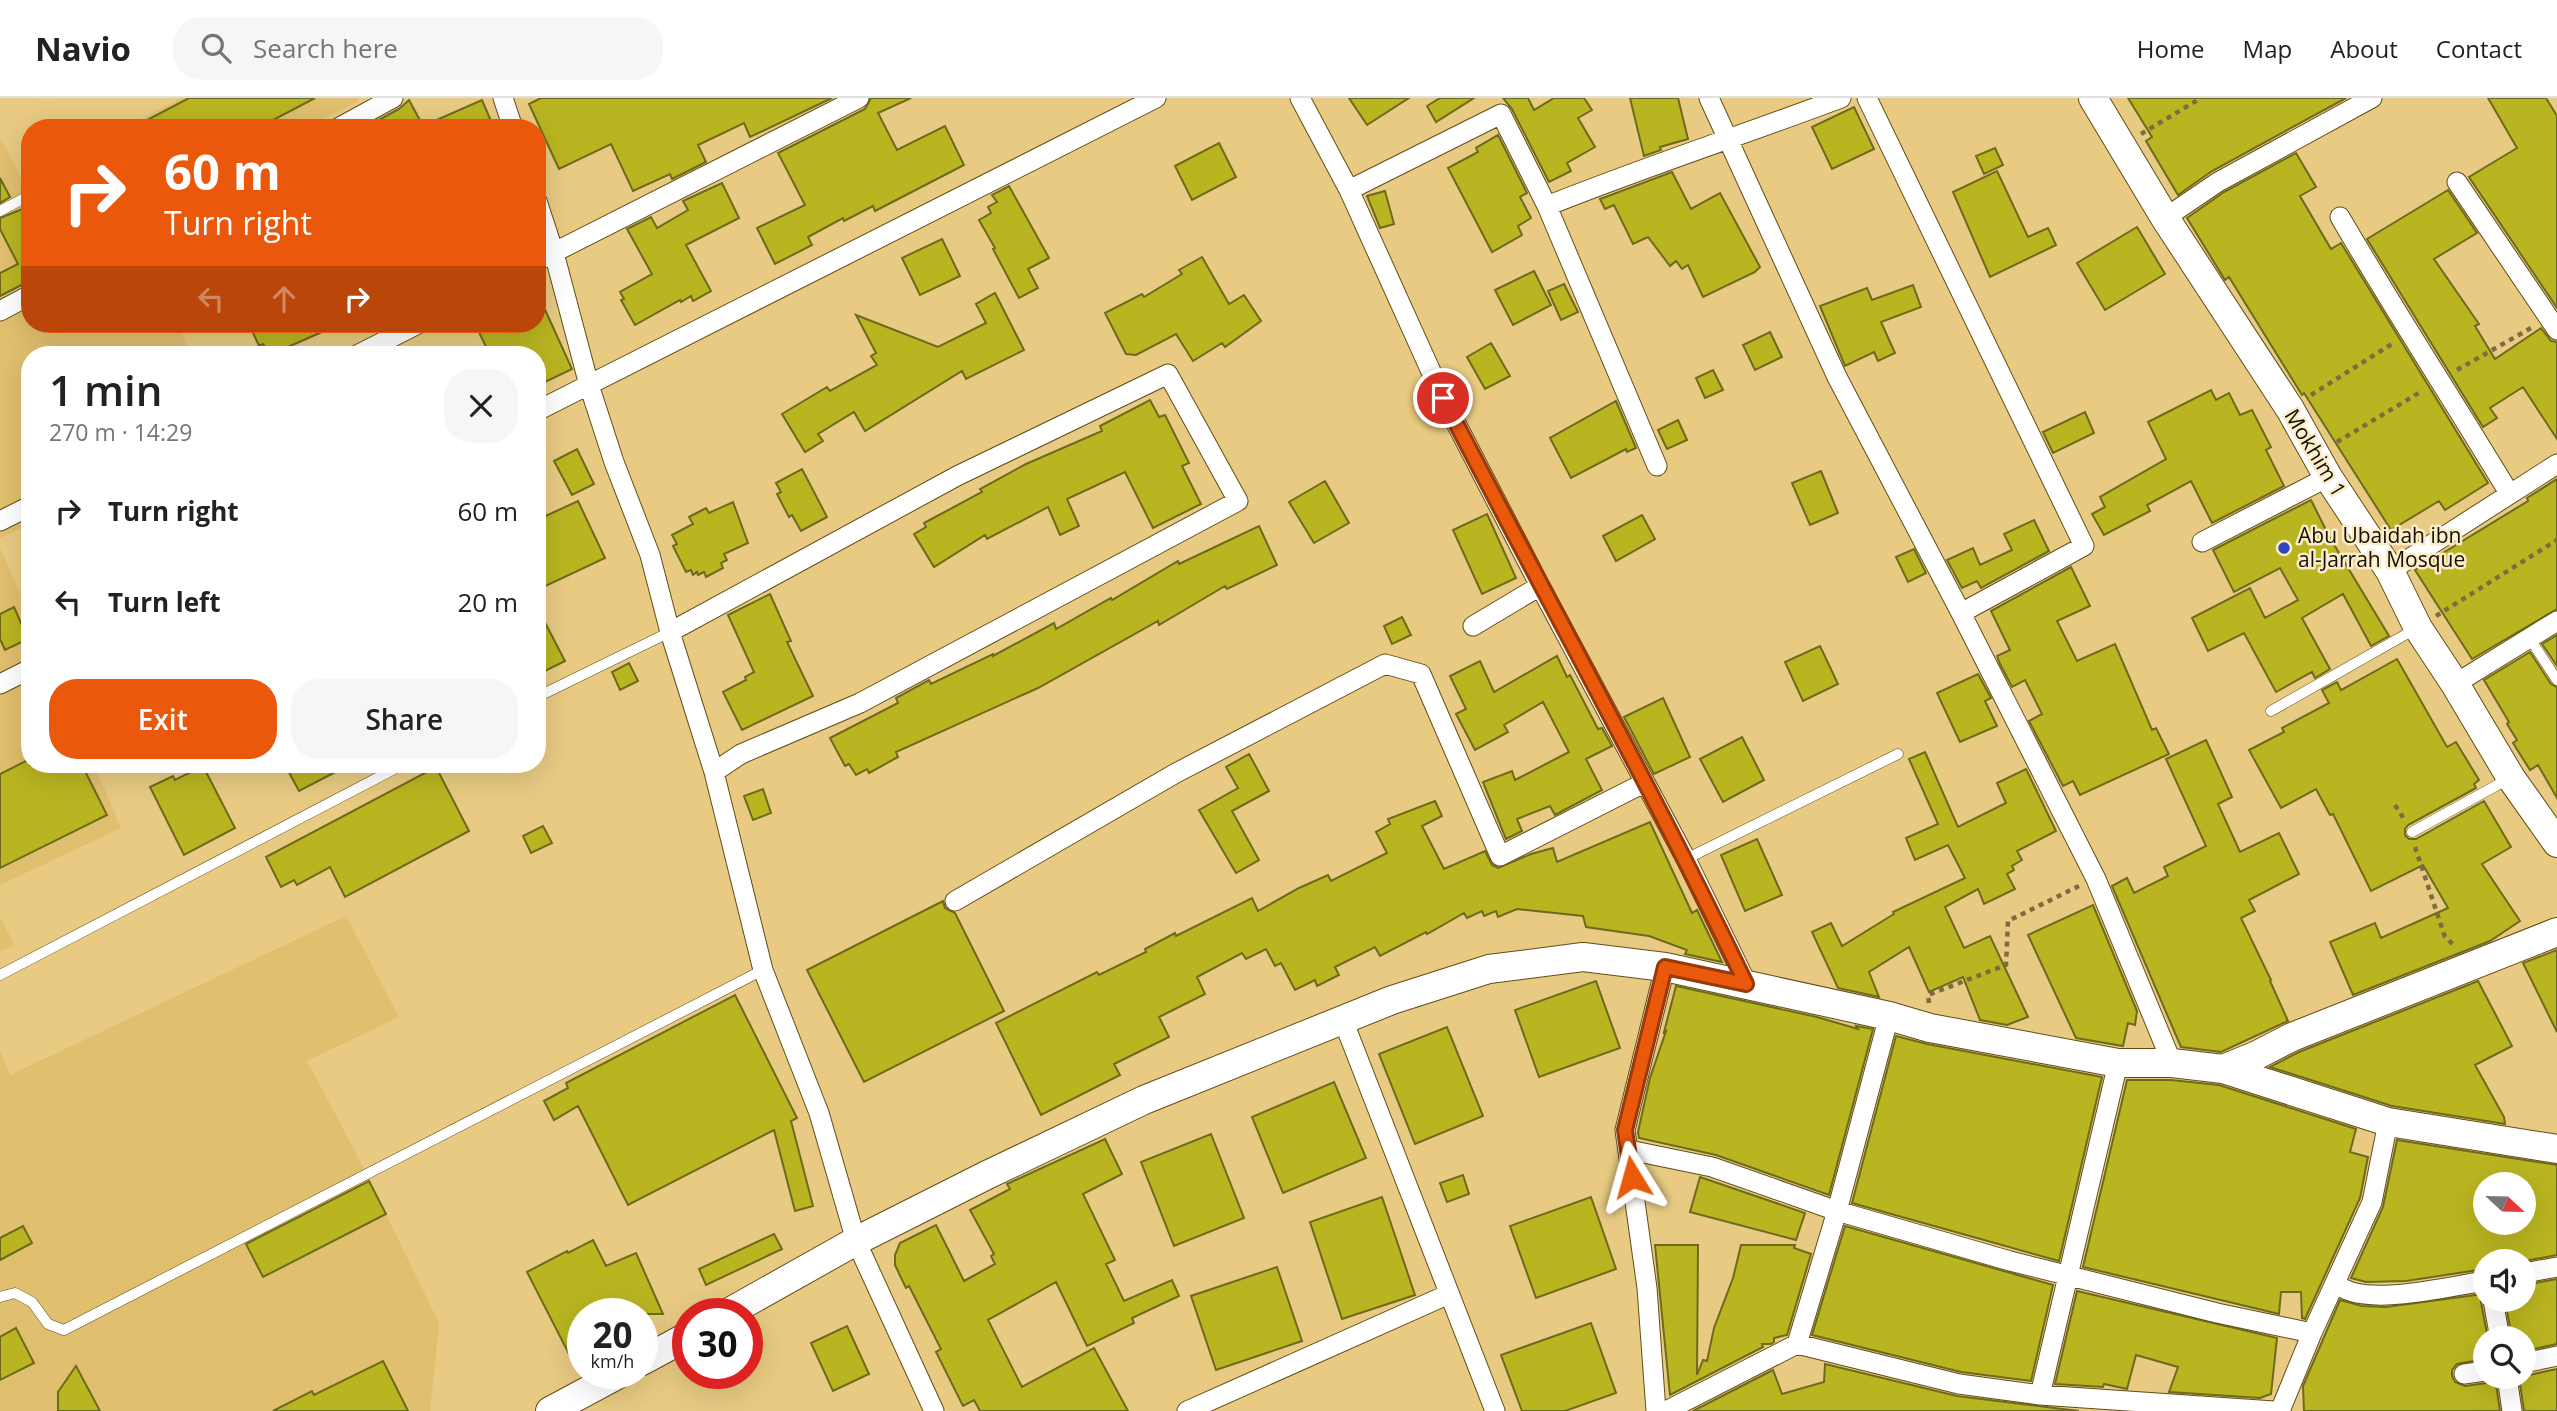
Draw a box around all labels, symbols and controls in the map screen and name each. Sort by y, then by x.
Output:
search box [173,17,663,80]
text: Navio [35,26,131,71]
icon: search [197,29,235,67]
text: Search here [253,30,398,66]
text: Home [2137,32,2205,65]
text: Map [2243,32,2292,65]
text: About [2330,32,2398,65]
text: Contact [2436,32,2522,65]
text: 60 m [164,138,281,204]
icon: right [49,147,140,238]
text: Turn right [164,201,312,244]
icon: left [192,280,230,318]
icon: ahead [265,280,303,318]
icon: right [338,280,376,318]
text: 1 min [49,361,162,418]
pin [1413,368,1473,428]
button: close [444,369,518,443]
icon: arrive [1424,379,1462,417]
street label: Mokhim 1 [2279,403,2353,502]
text: 270 m · 14:29 [49,416,192,448]
icon: right [49,492,87,530]
text: Turn right [108,493,239,529]
text: 60 m [457,493,518,529]
place label: Abu Ubaidah ibn al-Jarrah Mosque [2298,521,2465,573]
marker: Abu Ubaidah ibn al-Jarrah Mosque [2276,540,2292,556]
icon: left [49,583,87,621]
text: Turn left [108,584,220,620]
text: 20 m [457,584,518,620]
button: Exit [49,679,277,759]
button: Share [291,679,518,759]
position arrow [1595,1140,1669,1214]
north arrow [2473,1172,2536,1236]
map controls [2473,1172,2536,1389]
button: sound [2473,1249,2536,1312]
speed limit sign: 30 [672,1298,763,1389]
text: 20 [592,1311,633,1358]
button: search [2473,1326,2536,1389]
text: km/h [591,1349,634,1373]

